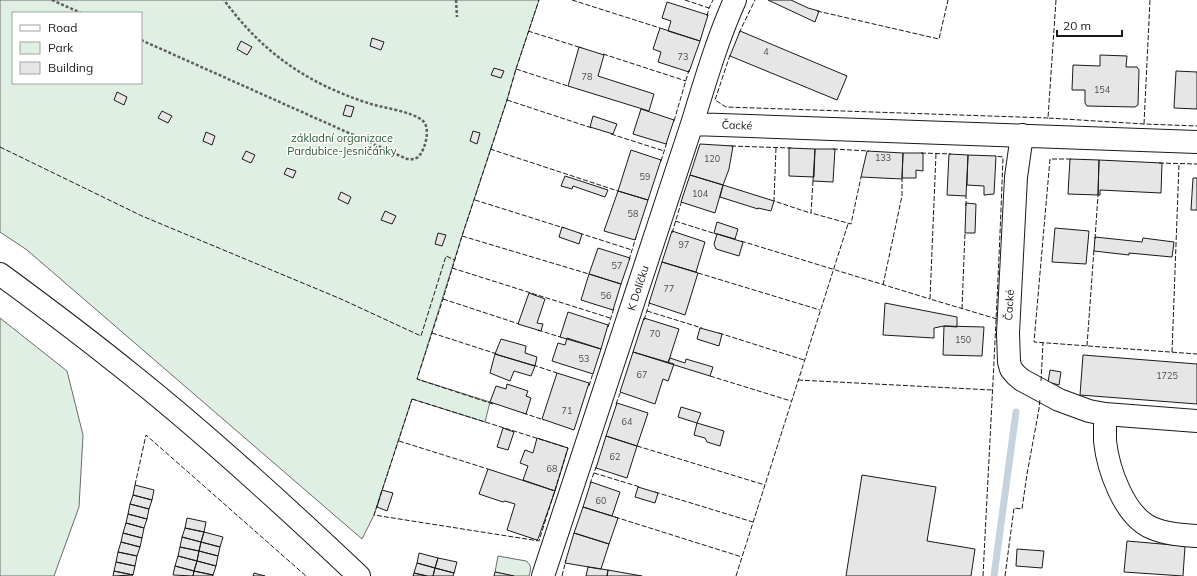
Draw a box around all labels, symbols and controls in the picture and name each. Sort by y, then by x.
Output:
legend [12,12,142,84]
scale bar [1057,12,1122,38]
text: 20 m [1063,18,1091,33]
text: Road [48,20,77,35]
text: Park [48,40,74,55]
house number: 4 [763,46,769,57]
house number: 73 [678,51,688,62]
text: Building [48,60,93,75]
house number: 78 [582,71,592,82]
house number: 154 [1094,84,1111,95]
street label: Čacké [721,117,753,133]
park label: základní organizace Pardubice-Jesničánky [287,131,397,158]
house number: 133 [875,152,891,163]
house number: 120 [704,153,720,164]
house number: 59 [640,171,650,182]
house number: 104 [692,188,709,199]
house number: 58 [628,208,638,219]
house number: 97 [679,239,689,250]
house number: 57 [612,260,622,271]
street label: K Dolíčku [624,263,652,313]
house number: 77 [664,283,674,294]
street label: Čacké [1001,289,1017,321]
house number: 56 [601,290,611,301]
house number: 70 [650,328,660,339]
house number: 150 [955,334,971,345]
house number: 53 [579,353,589,364]
house number: 67 [637,369,647,380]
house number: 1725 [1156,370,1178,381]
house number: 71 [562,405,572,416]
house number: 64 [622,416,633,427]
house number: 62 [610,451,620,462]
house number: 68 [547,463,557,474]
house number: 60 [596,495,606,506]

